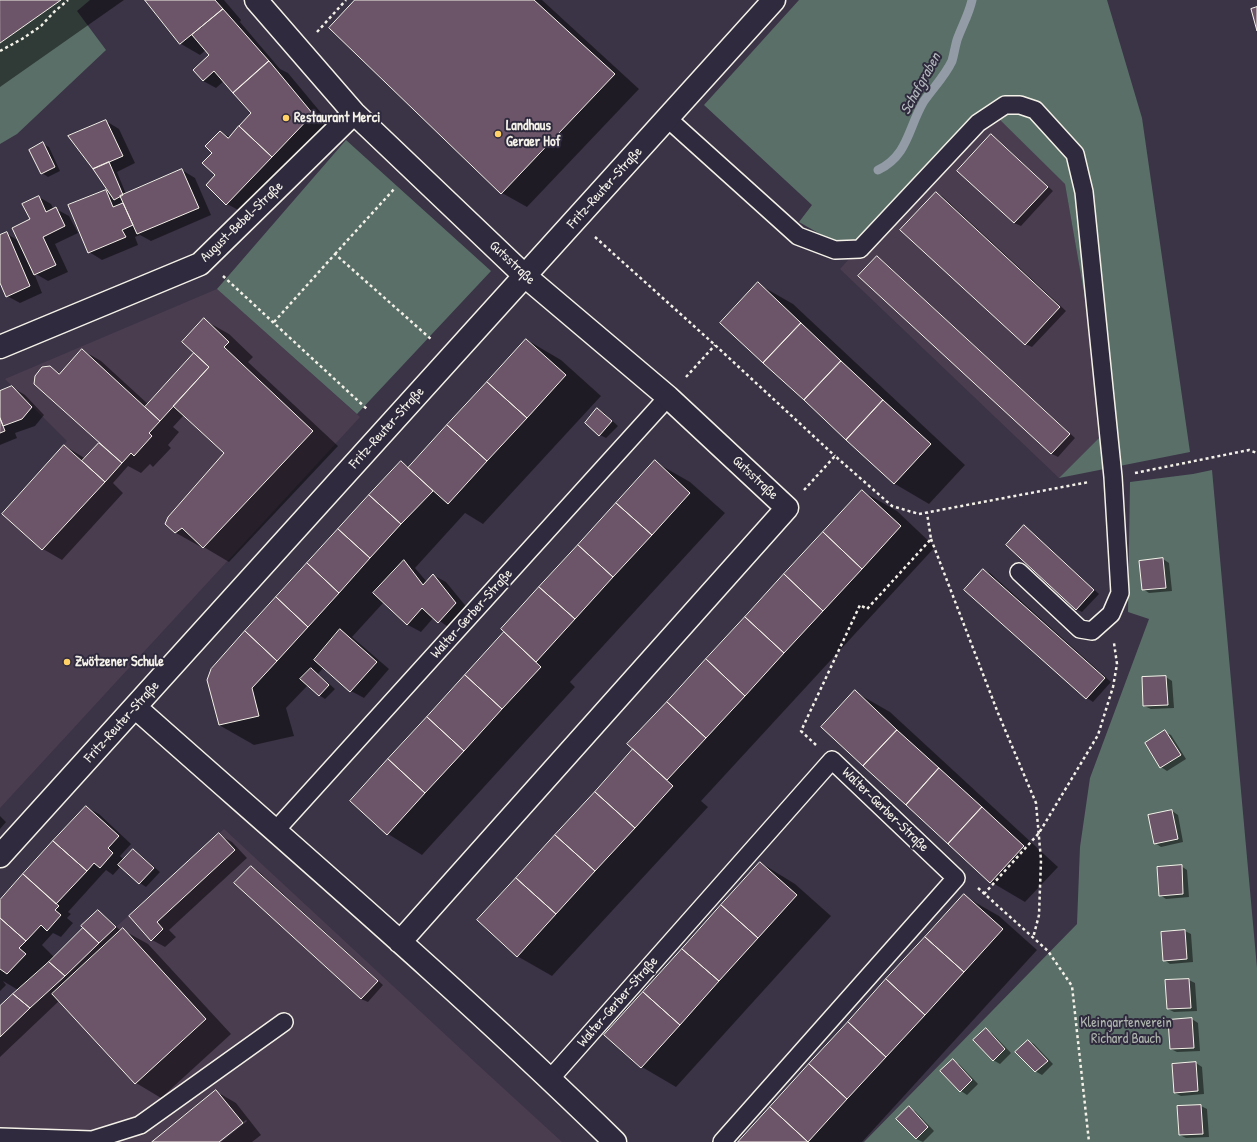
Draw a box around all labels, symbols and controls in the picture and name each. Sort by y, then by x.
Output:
water label: Schafgraben [897,50,945,118]
place label: Restaurant Merci [294,110,380,126]
marker: Restaurant Merci [281,113,291,123]
place label: Landhaus Geraer Hof [506,118,561,150]
marker: Landhaus Geraer Hof [493,129,503,139]
street label: Fritz-Reuter-Straße [564,144,646,232]
street label: August-Bebel-Straße [197,178,287,266]
street label: Gutsstraße [486,238,538,288]
street label: Fritz-Reuter-Straße [346,384,428,472]
street label: Gutsstraße [729,453,781,503]
street label: Walter-Gerber-Straße [427,566,517,662]
place label: Zwötzener Schule [75,654,164,670]
marker: Zwötzener Schule [62,657,72,667]
street label: Fritz-Reuter-Straße [81,678,163,766]
street label: Walter-Gerber-Straße [838,764,932,856]
street label: Walter-Gerber-Straße [574,953,662,1051]
park label: Kleingartenverein Richard Bauch [1080,1015,1172,1048]

